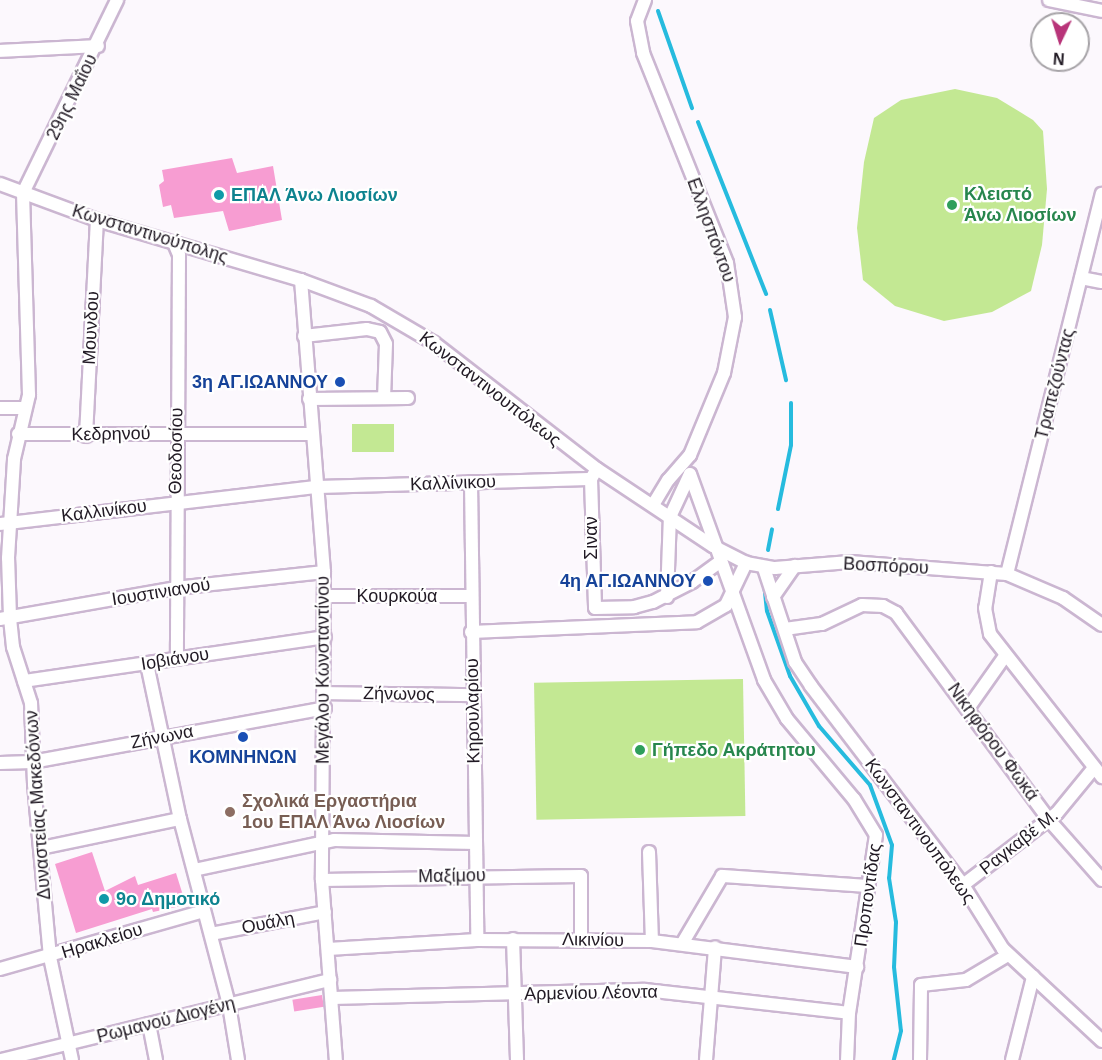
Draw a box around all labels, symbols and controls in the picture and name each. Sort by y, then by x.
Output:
north arrow [1030,12,1090,72]
street label: 29ης Μαΐου [42,50,102,144]
text: N [1052,50,1065,67]
street label: Ελλησπόντου [682,175,740,285]
place label: ΕΠΑΛ Άνω Λιοσίων [231,184,399,206]
place label: Κλειστό Άνω Λιοσίων [964,184,1077,226]
marker: ΕΠΑΛ Άνω Λιοσίων [212,188,226,202]
marker: Κλειστό Άνω Λιοσίων [945,198,959,212]
street label: Κωνσταντινούπολης [70,200,230,268]
street label: Μουνδου [78,291,104,365]
street label: Τραπεζούντας [1031,326,1079,442]
street label: Κωνσταντινουπόλεως [415,327,565,451]
place label: 3η ΑΓ.ΙΩΑΝΝΟΥ [191,371,328,393]
marker: 3η ΑΓ.ΙΩΑΝΝΟΥ [333,375,347,389]
street label: Θεοδοσίου [164,407,188,495]
street label: Κεδρηνού [71,423,151,445]
street label: Καλλίνικου [410,471,496,495]
street label: Καλλινίκου [60,495,148,527]
street label: Σιναν [580,516,602,560]
street label: Βοσπόρου [843,553,929,579]
place label: 4η ΑΓ.ΙΩΑΝΝΟΥ [559,570,696,592]
street label: Ιουστινιανού [110,574,212,610]
marker: 4η ΑΓ.ΙΩΑΝΝΟΥ [701,574,715,588]
street label: Μεγάλου Κωνσταντίνου [312,576,334,764]
street label: Κουρκούα [357,585,437,607]
street label: Ιοβιάνου [139,643,211,675]
street label: Κηρουλαρίου [461,658,485,764]
street label: Νικηφόρου Φωκά [943,679,1043,805]
street label: Ζήνωνος [363,683,435,705]
street label: Δυναστείας Μακεδόνων [21,709,55,901]
street label: Ζήνωνα [129,720,195,754]
marker: ΚΟΜΝΗΝΩΝ [236,730,250,744]
place label: Γήπεδο Ακράτητου [652,739,816,761]
marker: Γήπεδο Ακράτητου [633,743,647,757]
place label: ΚΟΜΝΗΝΩΝ [189,746,297,768]
street label: Κωνσταντινουπόλεως [860,754,980,908]
place label: Σχολικά Εργαστήρια 1ου ΕΠΑΛ Άνω Λιοσίων [242,791,447,834]
marker: Σχολικά Εργαστήρια 1ου ΕΠΑΛ Άνω Λιοσίων [223,805,237,819]
street label: Ραγκαβέ Μ. [975,805,1063,879]
street label: Προποντίδας [850,842,886,948]
street label: Μαξίμου [418,865,486,887]
place label: 9ο Δημοτικό [116,888,221,910]
marker: 9ο Δημοτικό [97,892,111,906]
street label: Ουάλη [240,907,296,939]
street label: Ηρακλείου [59,918,145,964]
street label: Λικινίου [562,929,624,951]
street label: Αρμενίου Λέοντα [523,981,659,1005]
street label: Ρωμανού Διογένη [94,992,238,1048]

